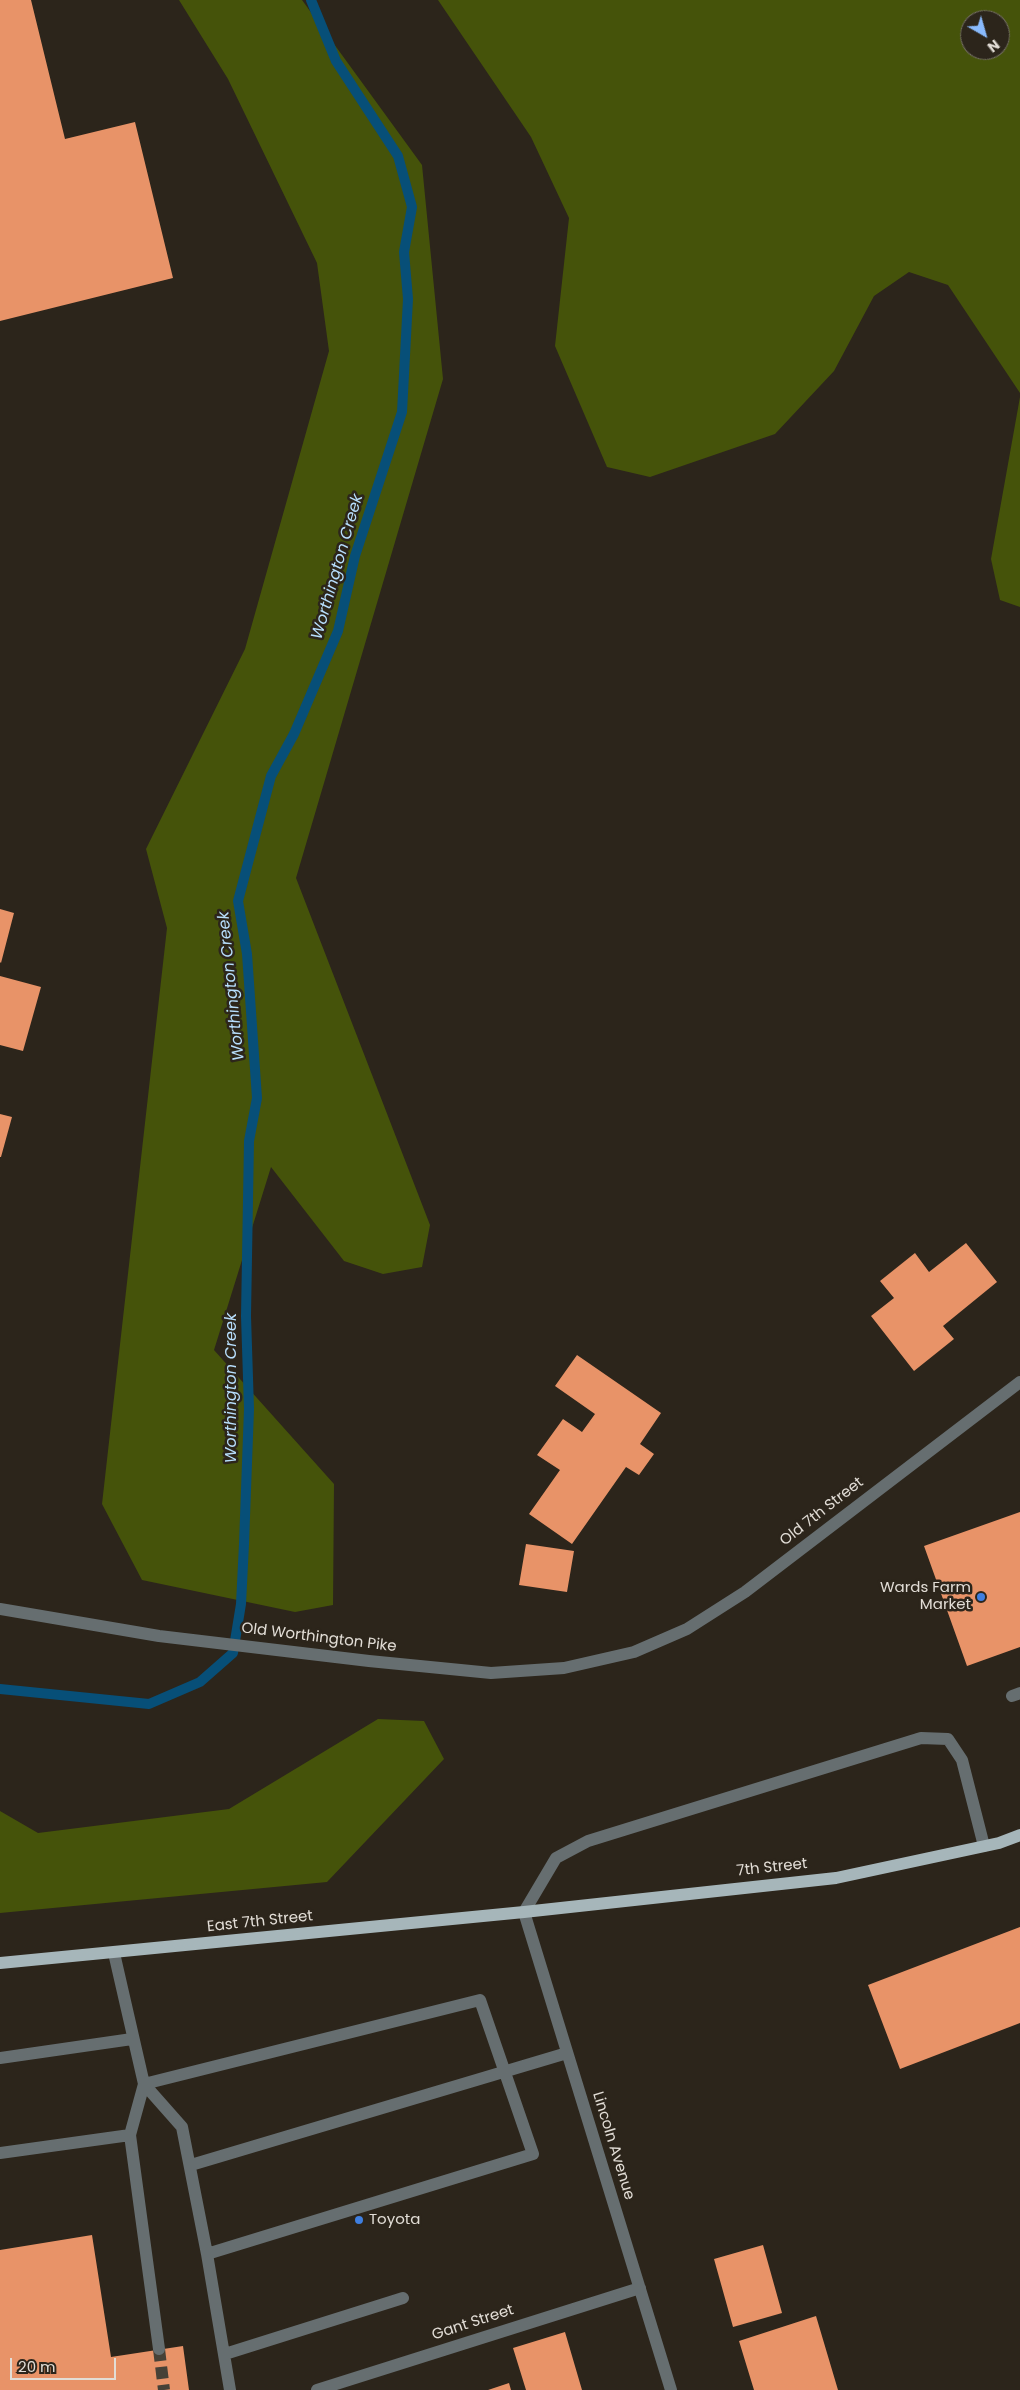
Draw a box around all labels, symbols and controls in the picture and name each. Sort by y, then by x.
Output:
north arrow [960,10,1010,60]
text: N [983,35,1004,57]
water label: Worthington Creek [308,492,368,642]
water label: Worthington Creek [215,910,249,1062]
water label: Worthington Creek [222,1313,242,1463]
street label: Old 7th Street [777,1474,867,1550]
place label: Wards Farm Market [880,1579,971,1614]
marker: Wards Farm Market [975,1591,987,1603]
street label: Old Worthington Pike [240,1620,398,1656]
street label: 7th Street [736,1855,808,1881]
street label: East 7th Street [206,1907,314,1937]
street label: Lincoln Avenue [588,2090,638,2202]
place label: Toyota [369,2211,420,2229]
marker: Toyota [353,2214,365,2226]
street label: Gant Street [430,2301,516,2345]
scale bar [12,2348,119,2380]
text: 20 m [18,2356,56,2377]

